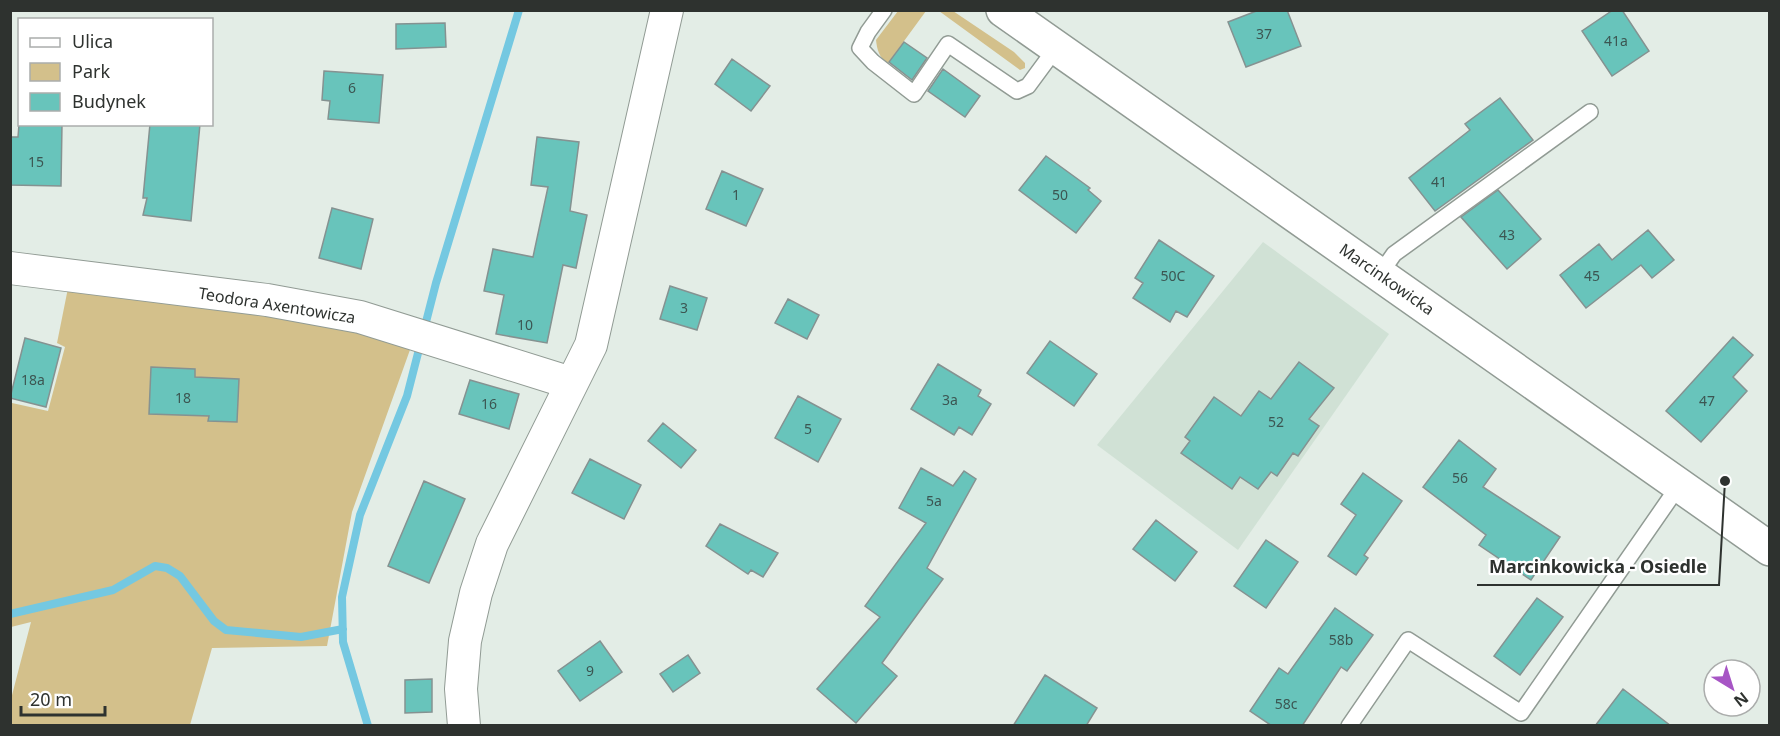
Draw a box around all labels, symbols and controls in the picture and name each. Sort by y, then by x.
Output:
legend [18,18,213,126]
house number: 37 [1256,24,1272,43]
text: Ulica [72,29,113,53]
house number: 41a [1604,31,1628,50]
text: Park [72,59,110,83]
house number: 6 [348,78,356,97]
text: Budynek [72,89,146,113]
house number: 15 [28,152,44,171]
house number: 41 [1431,172,1447,191]
house number: 1 [732,185,740,204]
house number: 50 [1052,185,1068,204]
house number: 43 [1499,225,1515,244]
street label: Marcinkowicka [1335,238,1439,320]
house number: 50C [1161,266,1186,285]
house number: 45 [1584,266,1600,285]
street label: Teodora Axentowicza [197,282,357,328]
house number: 3 [680,298,688,317]
house number: 10 [517,315,533,334]
house number: 18a [21,370,45,389]
house number: 18 [175,388,191,407]
house number: 3a [942,390,958,409]
house number: 47 [1699,391,1715,410]
house number: 16 [481,394,497,413]
house number: 52 [1268,412,1284,431]
house number: 5 [804,419,812,438]
house number: 56 [1452,468,1468,487]
house number: 5a [926,491,942,510]
callout: Marcinkowicka - Osiedle [1477,549,1719,585]
text: Marcinkowicka - Osiedle [1489,554,1707,578]
house number: 58b [1329,630,1353,649]
north arrow [1702,658,1762,718]
house number: 9 [586,661,594,680]
scale bar [21,679,105,717]
text: 20 m [30,687,72,711]
text: N [1729,687,1753,712]
house number: 58c [1275,694,1298,713]

